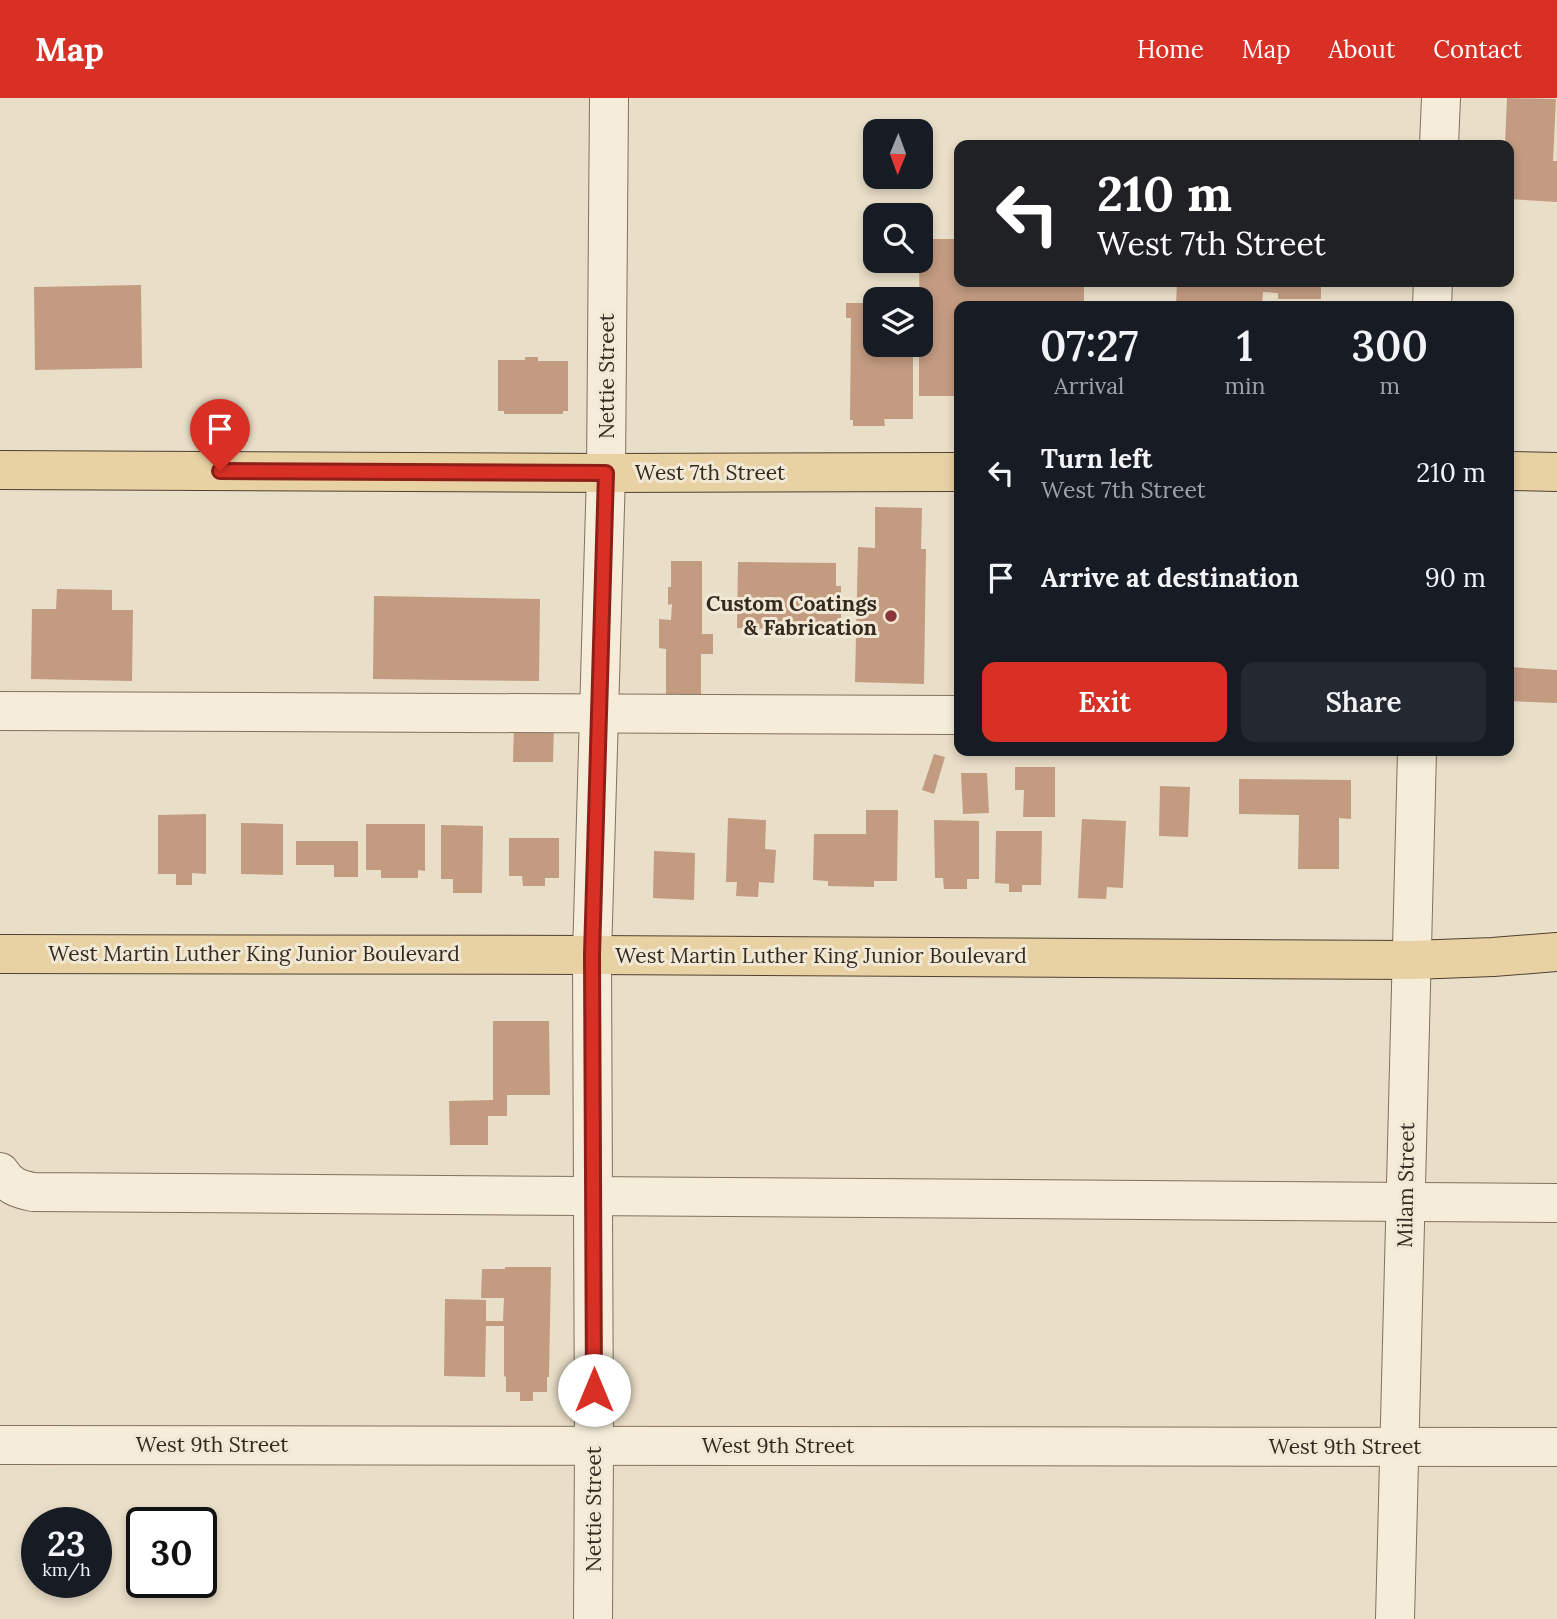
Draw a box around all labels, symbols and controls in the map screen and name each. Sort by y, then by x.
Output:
text: Map [35,28,104,70]
text: Home [1137,34,1204,65]
text: Map [1242,34,1291,65]
text: About [1329,34,1395,65]
text: Contact [1433,34,1522,65]
north arrow [863,119,933,189]
map controls [863,119,933,357]
text: 210 m [1097,162,1232,224]
icon: left [982,168,1073,259]
button: search [863,203,933,273]
text: West 7th Street [1097,223,1326,264]
button: layers [863,287,933,357]
street label: Nettie Street [593,312,620,439]
text: 07:27 [1040,319,1138,373]
text: 1 [1237,319,1253,373]
text: 300 [1351,319,1428,373]
text: Arrival [1054,371,1124,400]
text: min [1224,371,1265,400]
text: m [1379,371,1400,400]
pin [190,399,250,471]
icon: arrive [201,410,239,448]
text: Turn left [1041,442,1152,475]
icon: left [982,454,1020,492]
text: 210 m [1416,456,1486,489]
street label: West 7th Street [635,459,786,486]
text: West 7th Street [1041,475,1206,504]
icon: arrive [982,559,1020,597]
text: Arrive at destination [1041,561,1299,594]
text: 90 m [1425,561,1486,594]
place label: Custom Coatings & Fabrication [706,590,877,641]
marker: Custom Coatings & Fabrication [883,608,899,624]
button: Exit [982,662,1227,742]
button: Share [1241,662,1486,742]
street label: West Martin Luther King Junior Boulevard [48,940,460,967]
street label: West Martin Luther King Junior Boulevard [615,942,1027,969]
street label: Milam Street [1391,1121,1420,1248]
position arrow [557,1353,631,1427]
street label: West 9th Street [136,1431,289,1458]
street label: West 9th Street [702,1432,855,1459]
street label: West 9th Street [1269,1433,1422,1460]
street label: Nettie Street [580,1445,607,1572]
speed limit sign: 30 [126,1507,217,1598]
text: 23 [47,1521,86,1566]
text: km/h [42,1558,91,1581]

